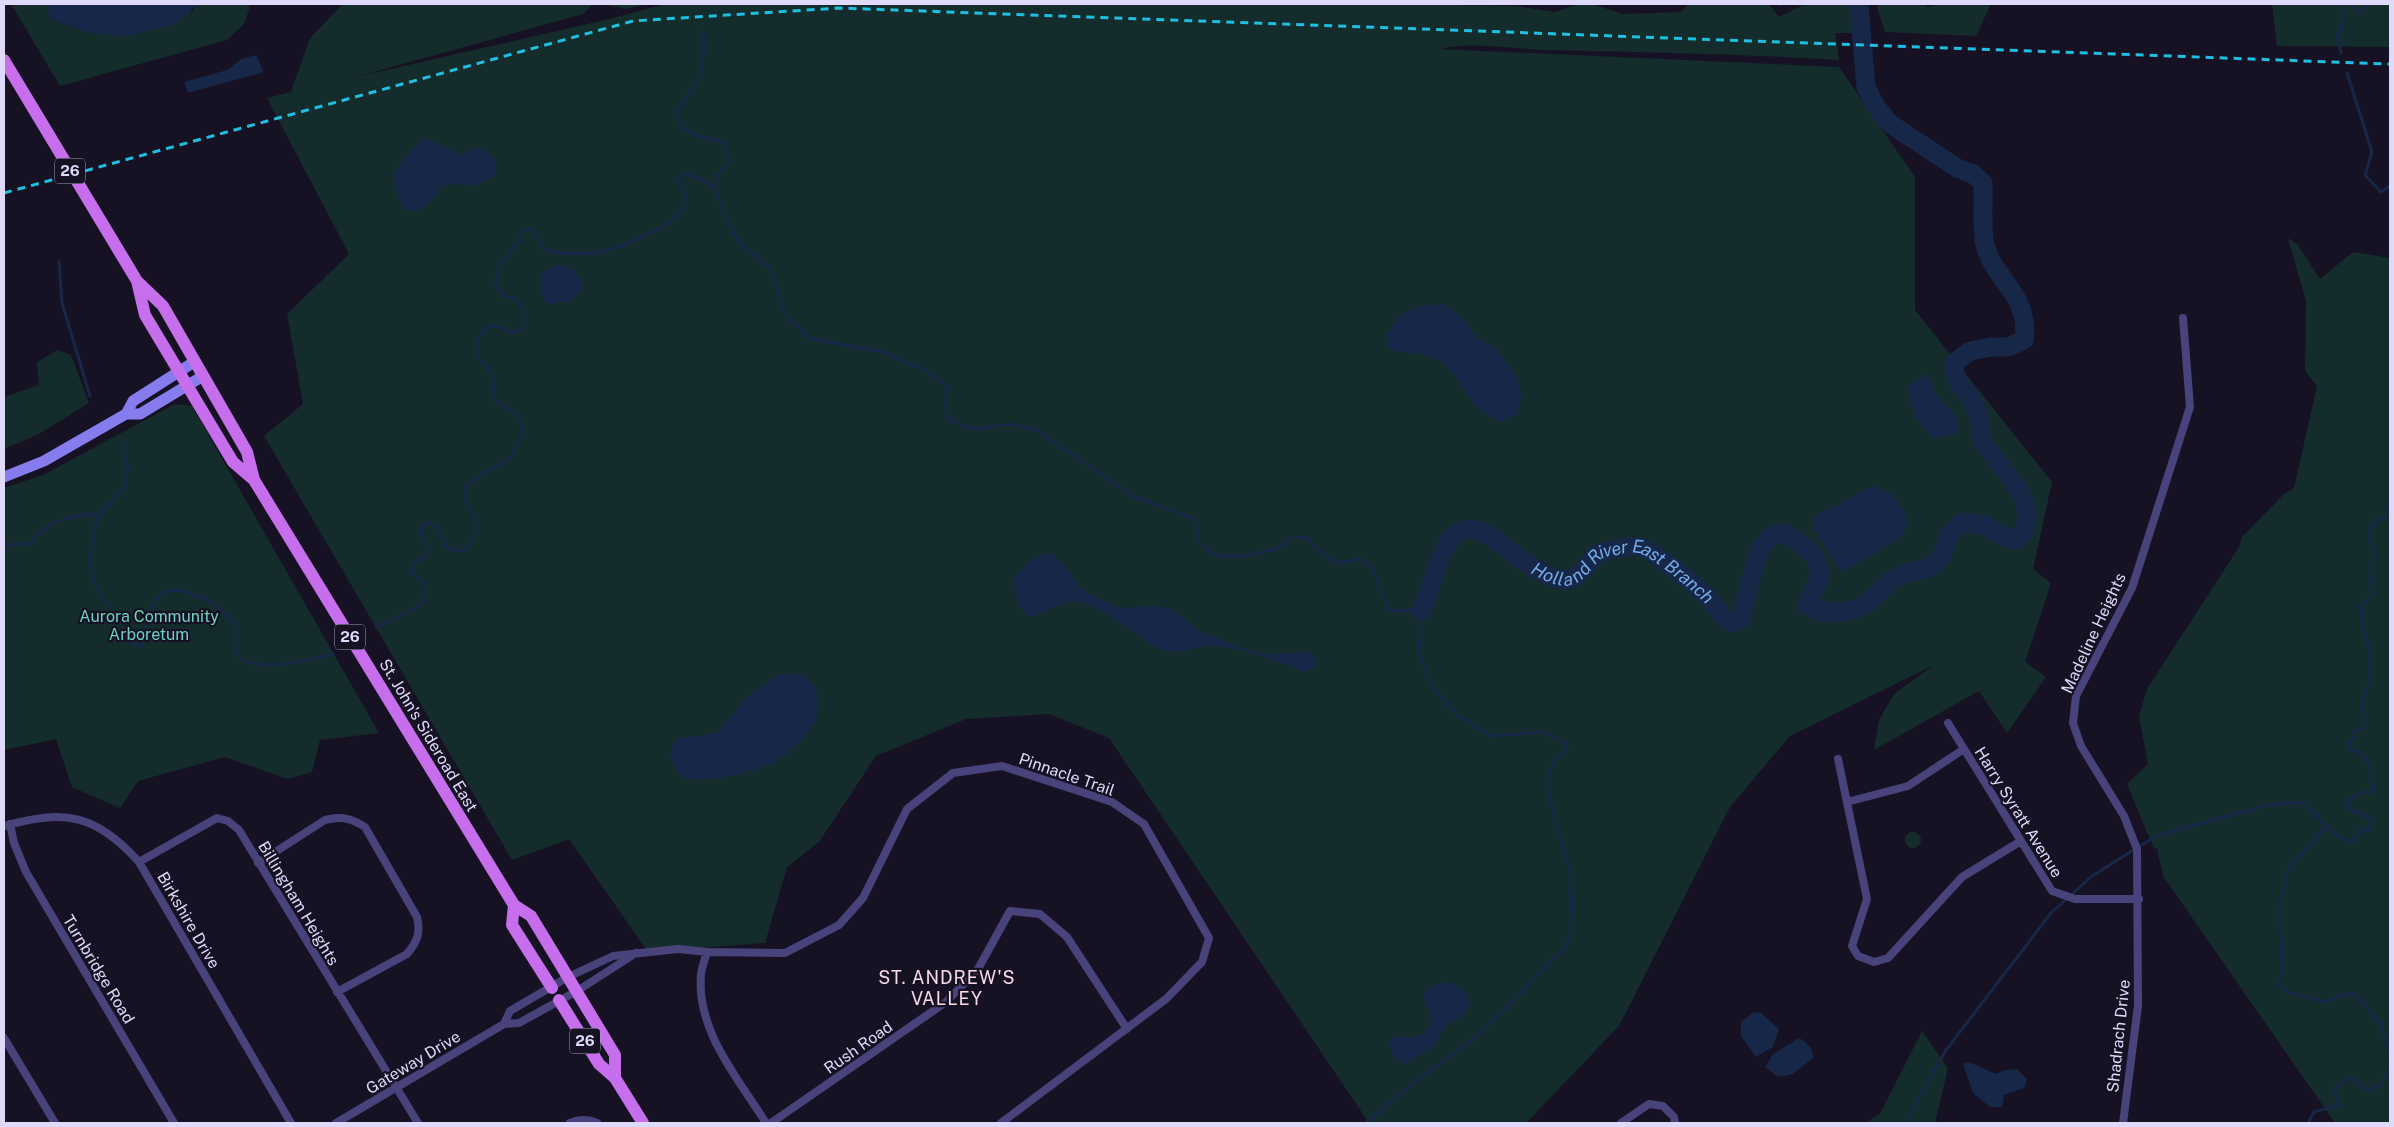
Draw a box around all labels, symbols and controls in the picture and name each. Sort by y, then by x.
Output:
road number: 26 [55,158,85,184]
water label: Holland River East Branch [1528,535,1718,608]
street label: Madeline Heights [2057,570,2130,696]
park label: Aurora Community Arboretum [79,607,219,644]
road number: 26 [335,624,365,650]
street label: St. John's Sideroad East [375,655,482,815]
street label: Harry Syratt Avenue [1971,743,2067,881]
street label: Pinnacle Trail [1016,749,1117,800]
street label: Billingham Heights [254,838,343,969]
street label: Birkshire Drive [153,869,224,972]
street label: Turnbridge Road [59,912,138,1027]
district label: ST. ANDREW'S VALLEY [878,967,1016,1009]
street label: Shadrach Drive [2103,979,2134,1093]
street label: Rush Road [820,1017,896,1078]
street label: Gateway Drive [363,1027,464,1098]
road number: 26 [570,1028,600,1054]

